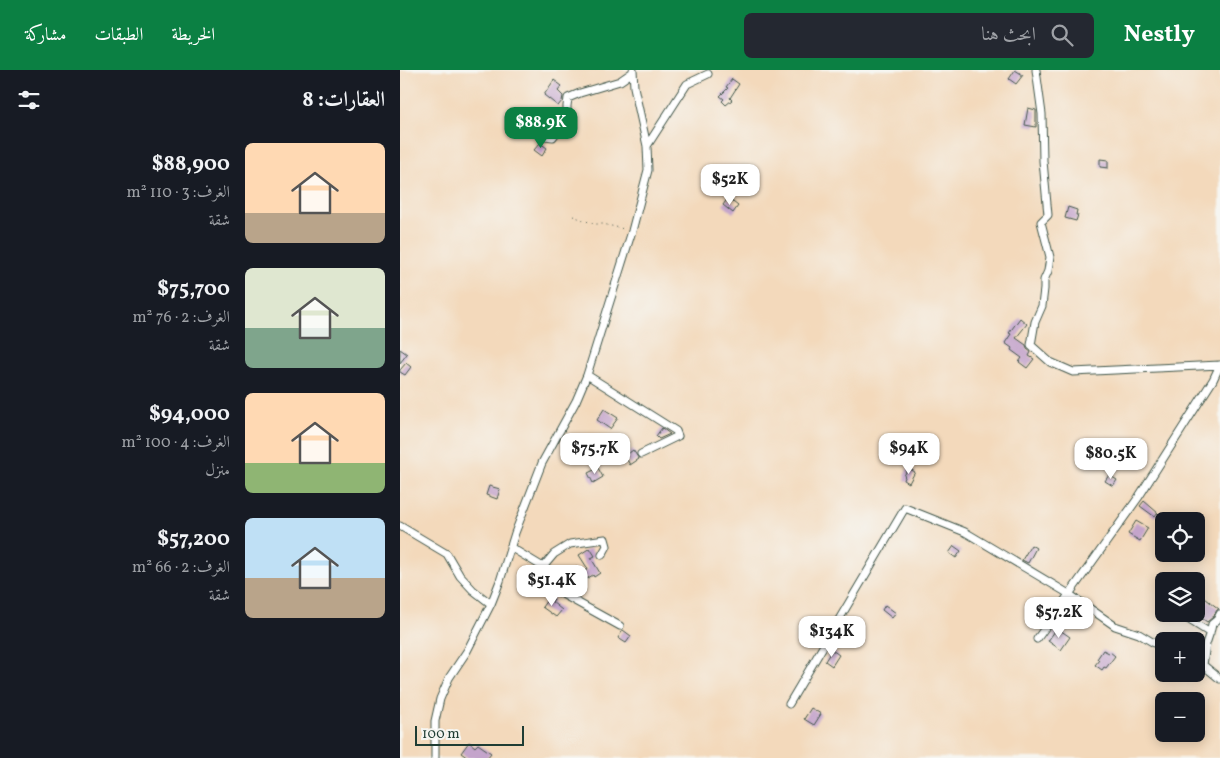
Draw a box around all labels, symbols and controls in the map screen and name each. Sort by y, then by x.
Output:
search box [744,13,1094,58]
text: Nestly [1124,18,1195,52]
icon: search [1048,21,1076,49]
text: ابحث هنا [981,22,1036,48]
text: مشاركة [25,23,66,48]
text: الطبقات [94,23,143,48]
text: الخريطة [171,23,215,48]
icon: filters [15,86,43,114]
text: العقارات: 8 [302,86,385,115]
pin: $88.9K [500,106,582,149]
text: $88.9K [515,112,567,134]
text: $88,900 [152,150,230,179]
icon: home [285,163,345,223]
pin: $52K [700,164,760,206]
text: $52K [712,169,748,191]
text: الغرف: 3 · 110 m² [127,182,230,204]
text: شقة [209,210,230,232]
text: $75,700 [157,275,230,304]
icon: home [285,288,345,348]
text: الغرف: 2 · 76 m² [132,307,230,329]
text: شقة [209,335,230,357]
text: $94,000 [149,400,230,429]
icon: home [285,413,345,473]
text: الغرف: 4 · 100 m² [122,432,230,454]
pin: $75.7K [554,432,636,475]
pin: $94K [879,432,939,475]
text: $75.7K [571,438,619,460]
text: $94K [890,438,928,460]
pin: $80.5K [1070,438,1152,480]
text: $80.5K [1085,443,1137,465]
text: منزل [205,460,230,482]
map controls [1155,512,1205,742]
button: locate [1155,512,1205,562]
text: $57,200 [157,525,230,554]
icon: home [285,538,345,598]
text: الغرف: 2 · 66 m² [132,557,230,579]
pin: $51.4K [511,564,593,607]
text: $51.4K [528,570,576,592]
button: layers [1155,572,1205,622]
text: شقة [209,585,230,607]
pin: $57.2K [1018,596,1100,639]
text: $57.2K [1035,602,1083,624]
pin: $134K [797,616,867,658]
text: $134K [810,621,854,643]
button: + [1155,632,1205,682]
button: − [1155,692,1205,742]
scale bar [415,723,524,746]
text: 100 m [422,725,460,744]

